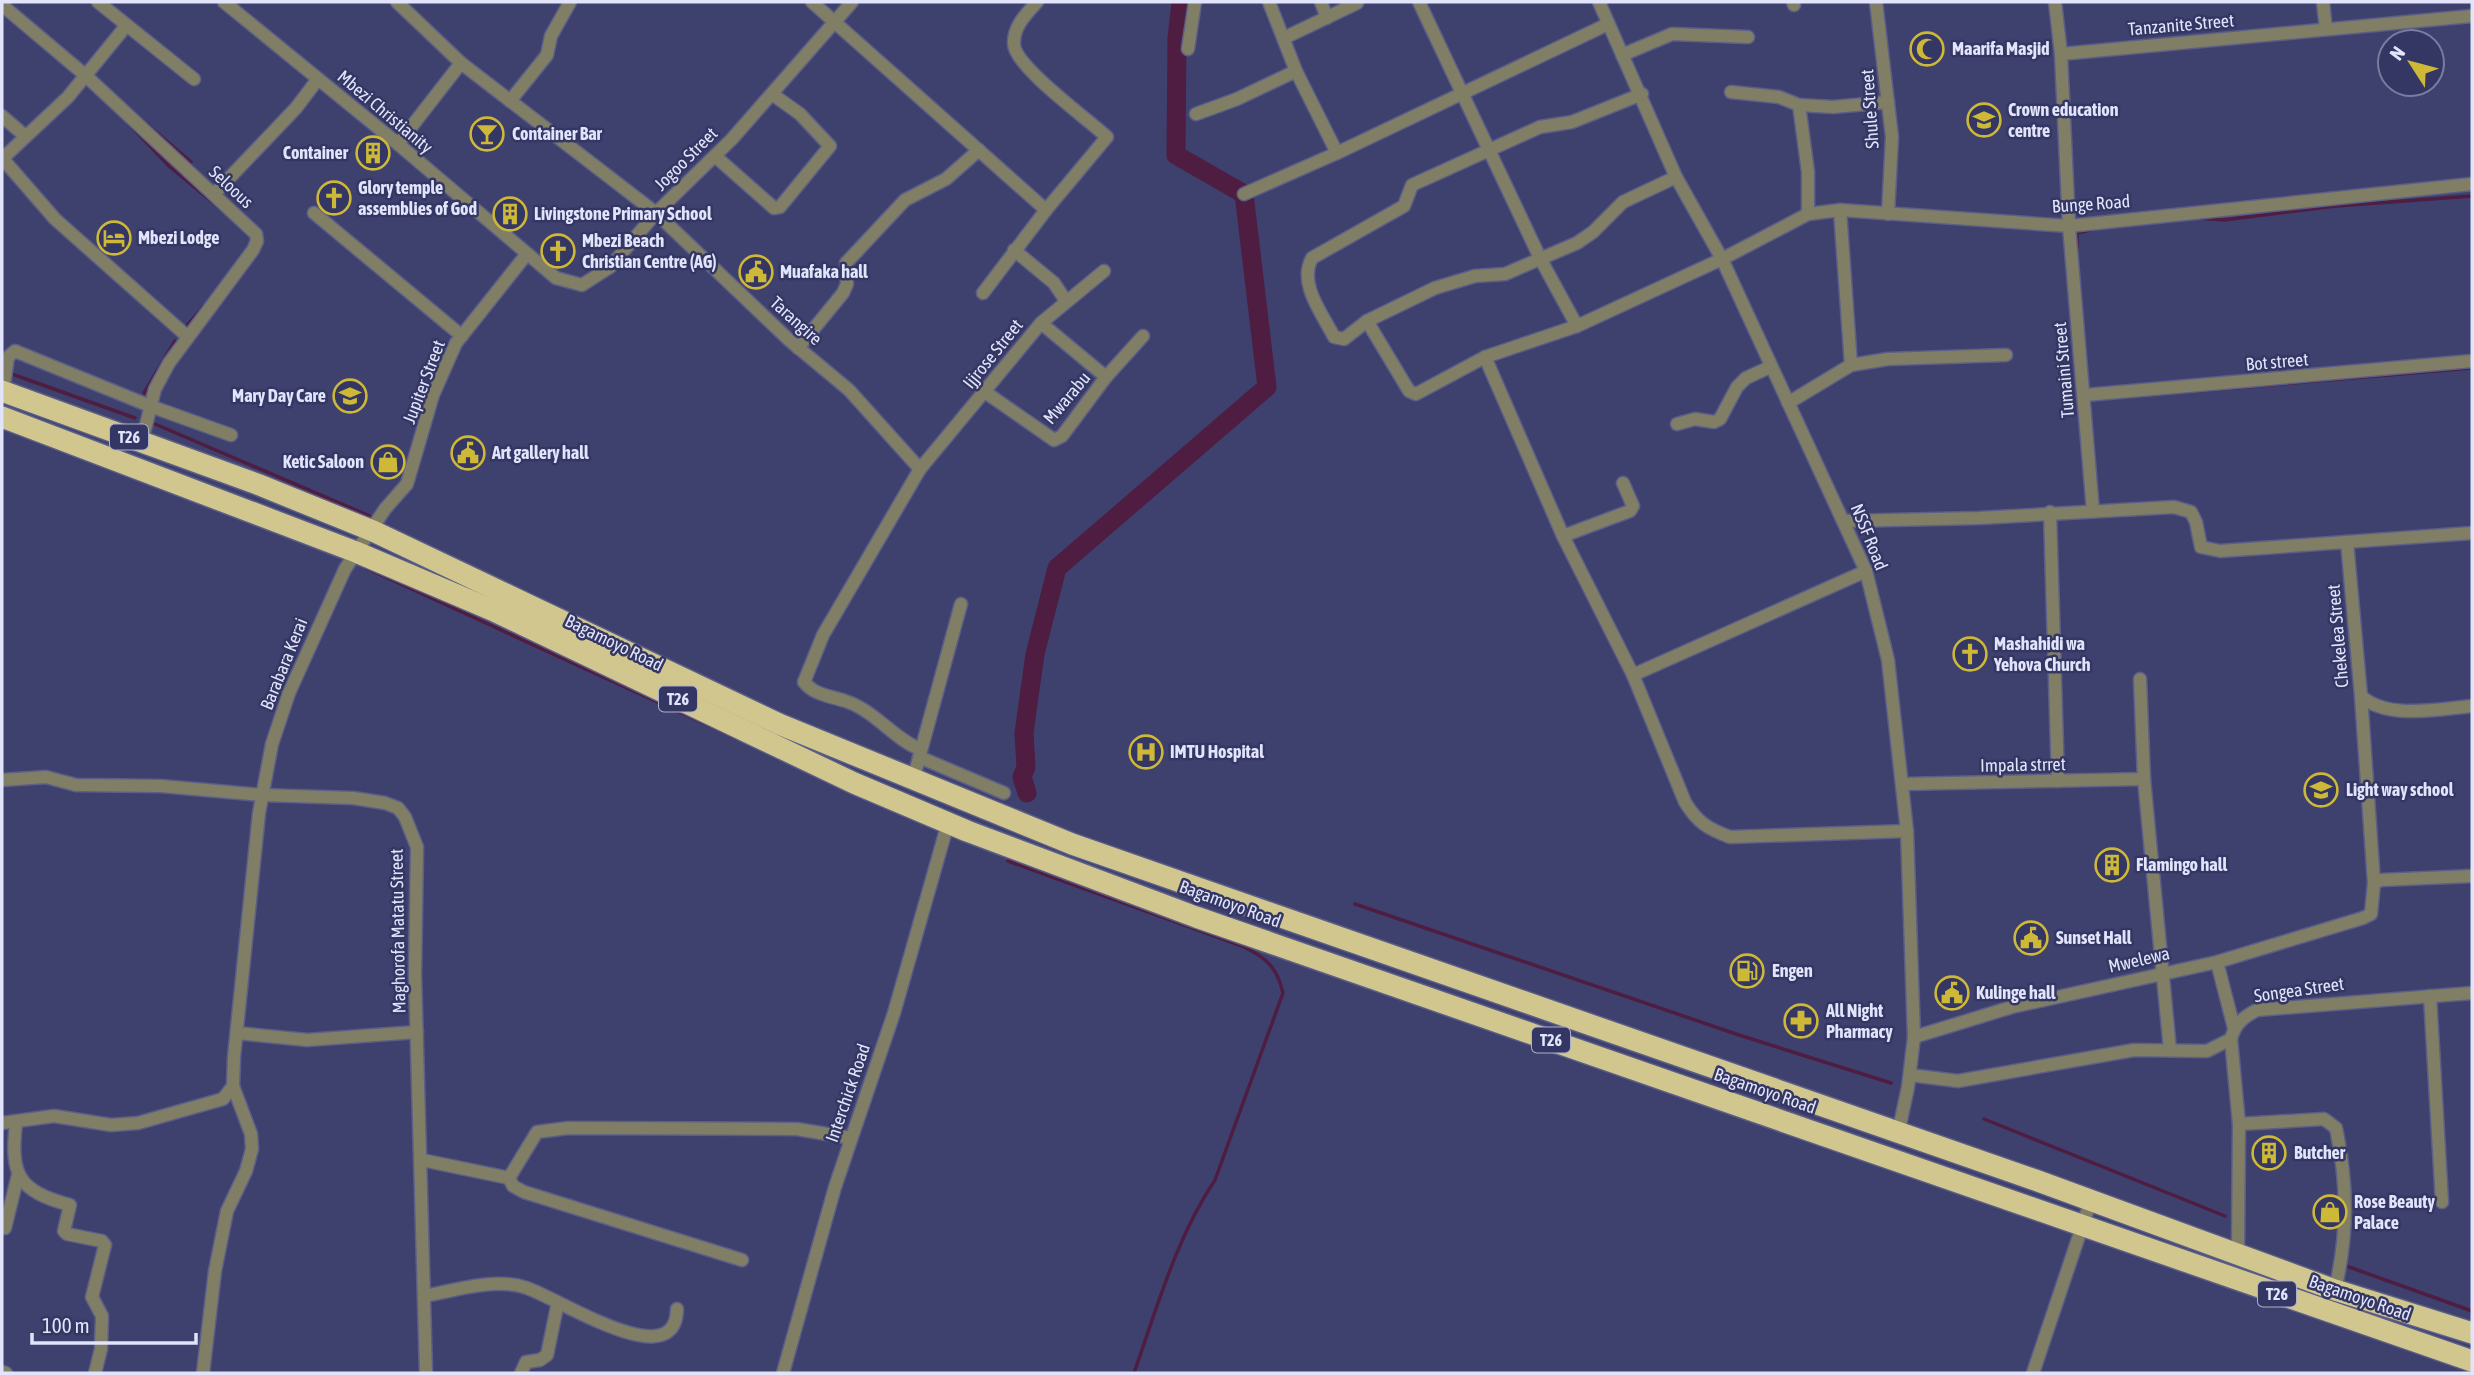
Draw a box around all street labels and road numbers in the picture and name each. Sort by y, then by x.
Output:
street label: Tanzanite Street [2127,9,2235,40]
street label: Mbezi Christianity [334,66,437,157]
street label: Shule Street [1856,69,1883,150]
street label: Jogoo Street [650,123,722,195]
street label: Seloous [205,161,258,212]
street label: Bunge Road [2051,190,2131,217]
street label: Tarangire [766,292,827,349]
street label: Ijjrose Street [958,315,1027,393]
street label: Tumaini Street [2049,321,2078,419]
street label: Jupiter Street [398,337,449,426]
street label: Bot street [2245,348,2309,375]
street label: Mwarabu [1039,367,1094,428]
road number: T26 [110,424,148,450]
street label: NSSF Road [1847,501,1892,573]
street label: Chekelea Street [2323,583,2352,689]
street label: Bagamoyo Road [562,610,667,675]
street label: Barabara Kerai [256,615,311,713]
road number: T26 [659,686,697,712]
street label: Impala strret [1980,753,2066,776]
street label: Maghorofa Matatu Street [386,848,409,1014]
street label: Bagamoyo Road [1177,875,1284,932]
street label: Mwelewa [2106,942,2172,977]
street label: Songea Street [2253,973,2345,1006]
road number: T26 [1532,1028,1570,1052]
street label: Interchick Road [821,1041,874,1145]
street label: Bagamoyo Road [1711,1063,1819,1118]
street label: Bagamoyo Road [2306,1270,2414,1325]
road number: T26 [2258,1282,2296,1306]

